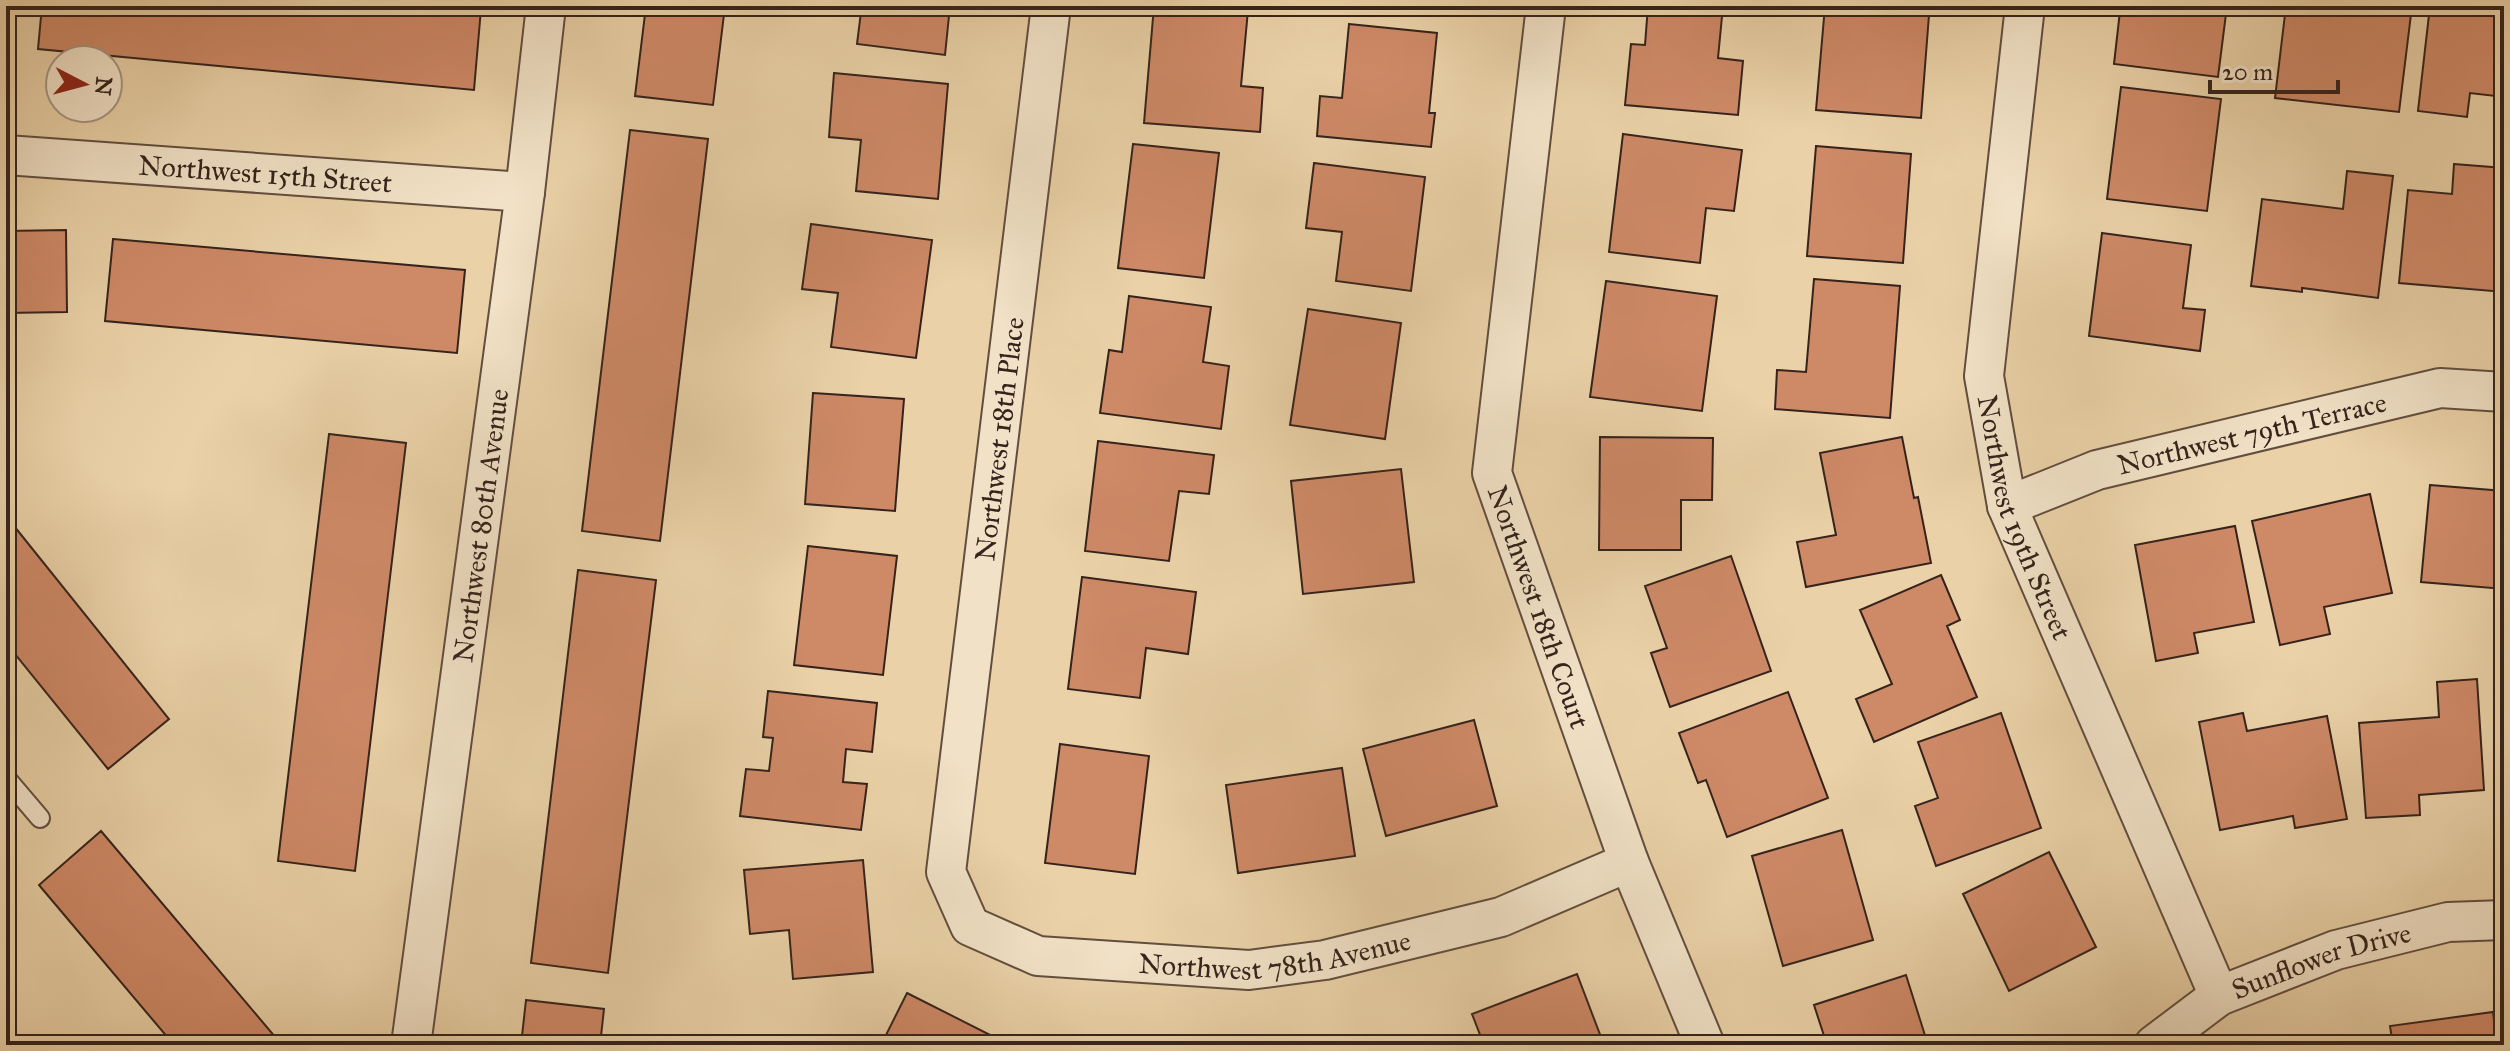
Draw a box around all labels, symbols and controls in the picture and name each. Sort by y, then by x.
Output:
north arrow [44,44,124,124]
scale bar [2210,44,2338,94]
text: 20 m [2222,57,2273,87]
text: N [89,75,118,97]
street label: Northwest 15th Street [137,147,393,200]
street label: Northwest 18th Place [967,315,1032,563]
street label: Northwest 79th Terrace [2114,384,2390,483]
street label: Northwest 80th Avenue [445,387,517,665]
street label: Northwest 19th Street [1970,392,2080,645]
street label: Northwest 18th Court [1480,481,1598,733]
street label: Sunflower Drive [2227,915,2415,1007]
street label: Northwest 78th Avenue [1138,923,1414,988]

